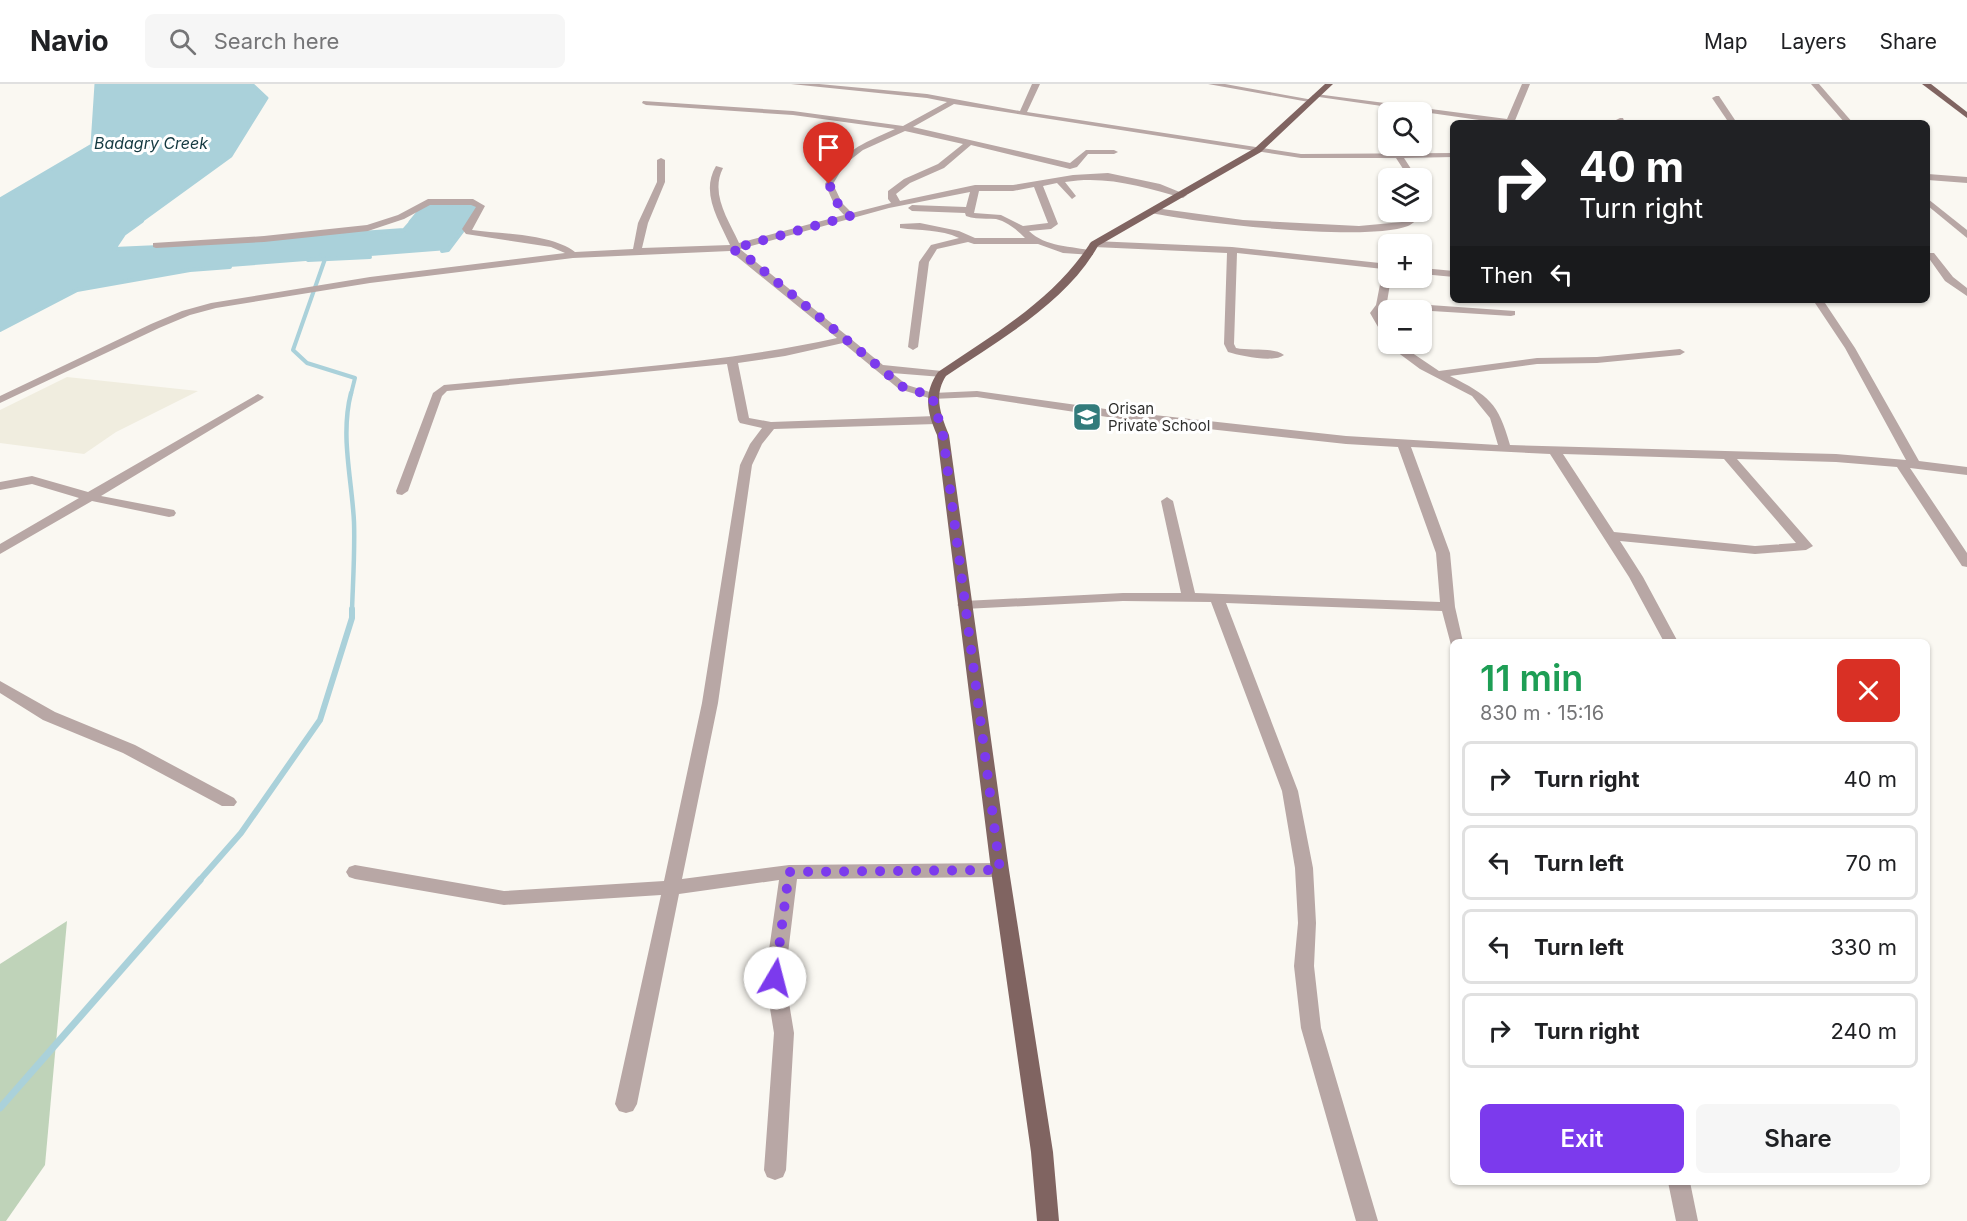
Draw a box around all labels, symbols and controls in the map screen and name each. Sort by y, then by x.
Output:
search box [145,14,565,68]
text: Navio [30,24,109,58]
icon: search [166,25,199,58]
text: Search here [214,28,339,54]
text: Map [1704,29,1748,54]
text: Layers [1781,29,1847,54]
text: Share [1880,29,1937,54]
map controls [1378,102,1432,354]
button: search [1378,102,1432,156]
pin [803,122,854,184]
icon: arrive [812,131,845,164]
water label: Badagry Creek [94,133,208,153]
text: 40 m [1579,141,1684,192]
icon: right [1480,144,1558,222]
button: layers [1378,168,1432,222]
text: Turn right [1579,192,1703,225]
button: + [1378,234,1432,288]
icon: left [1545,258,1578,291]
text: Then [1480,262,1533,288]
button: − [1378,300,1432,354]
place label: Orisan Private School [1108,399,1210,435]
school or university icon: Orisan Private School [1071,401,1103,433]
text: 11 min [1480,656,1583,700]
button: close [1837,659,1900,722]
text: 830 m · 15:16 [1480,701,1604,725]
icon: right [1483,762,1516,795]
text: Turn right [1534,766,1640,792]
text: 40 m [1843,766,1897,792]
icon: left [1483,846,1516,879]
text: Turn left [1534,850,1624,876]
text: 70 m [1846,850,1897,876]
icon: left [1483,930,1516,963]
text: Turn left [1534,934,1624,960]
text: 330 m [1830,934,1897,960]
position arrow [743,946,807,1010]
icon: right [1483,1014,1516,1047]
text: Turn right [1534,1018,1640,1044]
text: 240 m [1830,1018,1897,1044]
button: Exit [1480,1104,1684,1173]
button: Share [1696,1104,1900,1173]

